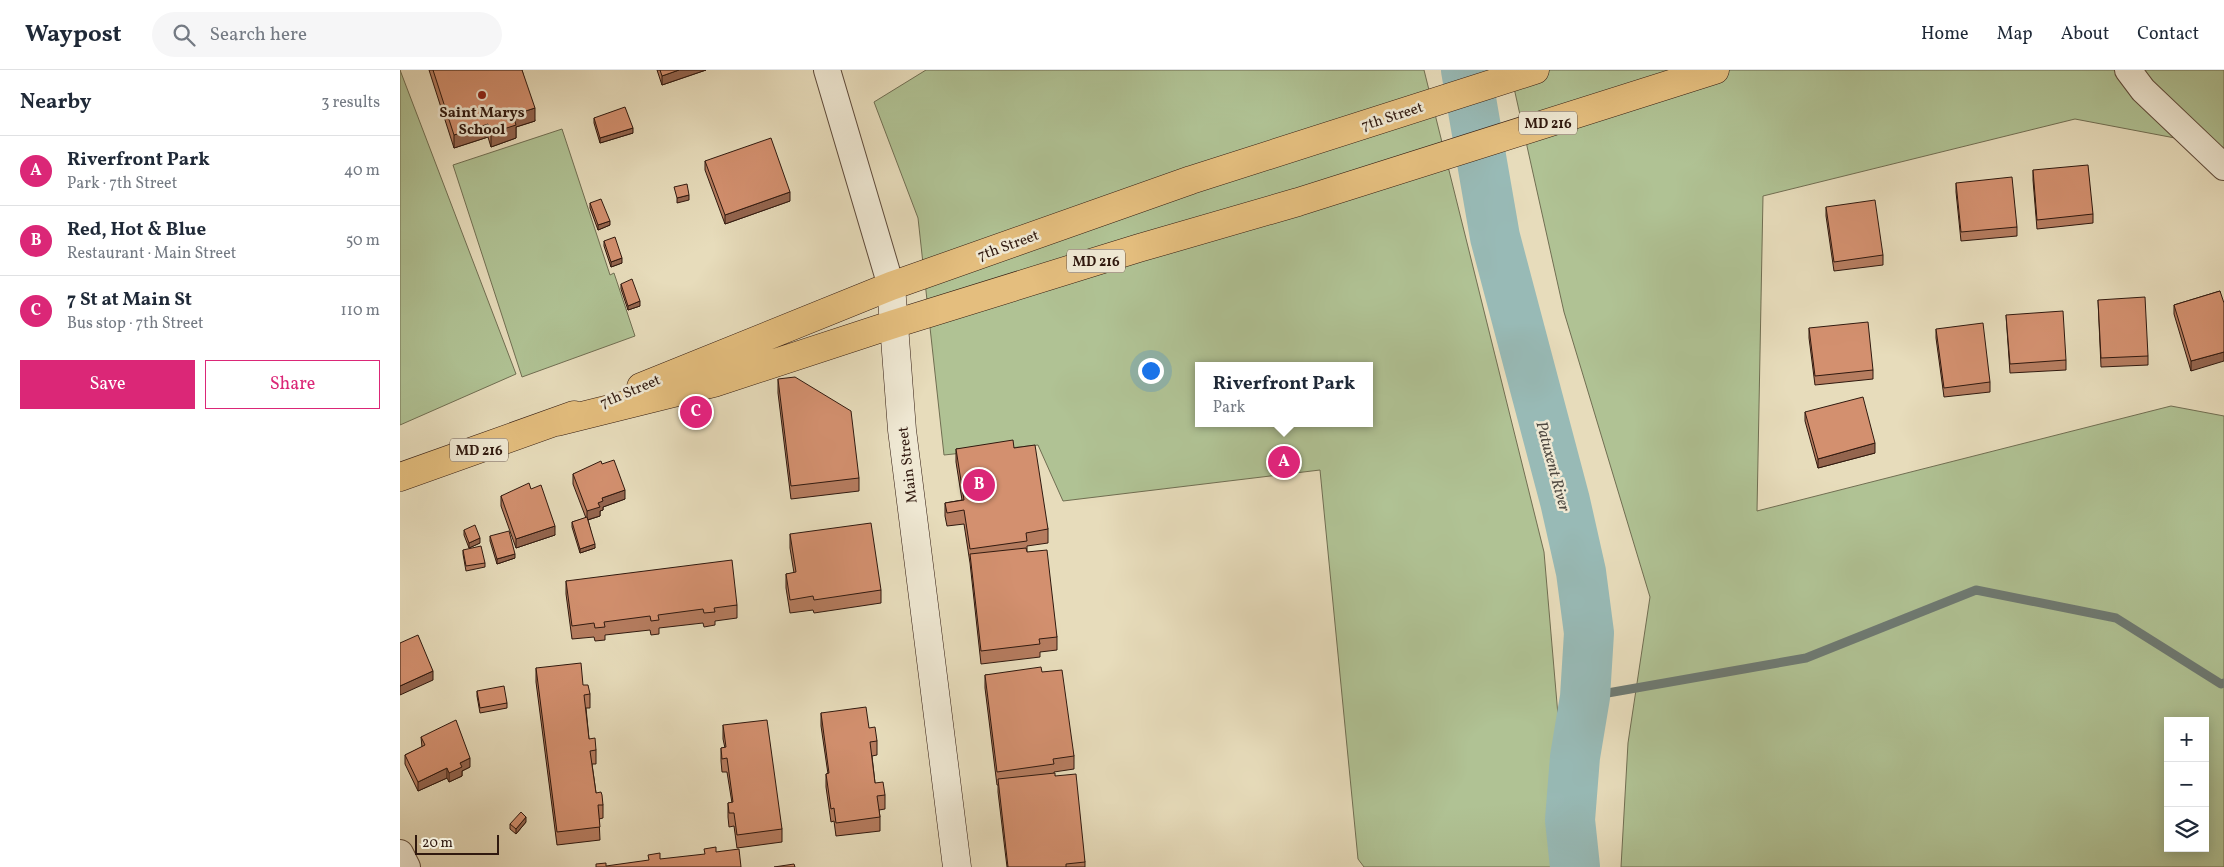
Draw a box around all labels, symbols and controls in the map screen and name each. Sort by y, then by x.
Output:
search box [152,12,502,57]
text: Waypost [25,18,122,52]
icon: search [170,21,198,49]
text: Search here [210,22,307,48]
text: Home [1921,22,1969,47]
text: Map [1997,22,2033,47]
text: About [2061,22,2109,47]
text: Contact [2137,22,2199,47]
text: Nearby [20,88,91,117]
marker: Saint Marys School [476,89,488,101]
text: 3 results [321,92,380,114]
street label: 7th Street [1359,98,1426,137]
place label: Saint Marys School [439,103,525,141]
road number: MD 216 [1519,112,1577,134]
text: Riverfront Park [67,147,210,173]
text: A [30,160,42,182]
text: 40 m [344,160,380,182]
text: Park · 7th Street [67,173,177,195]
text: Red, Hot & Blue [67,217,206,243]
street label: 7th Street [975,226,1042,267]
text: B [31,230,41,252]
text: 50 m [346,230,380,252]
text: Restaurant · Main Street [67,243,236,265]
road number: MD 216 [1067,250,1125,272]
text: 7 St at Main St [67,287,192,313]
text: C [31,300,41,322]
text: 110 m [341,300,380,322]
text: Bus stop · 7th Street [67,313,204,335]
your location [1138,358,1164,384]
button: Save [20,360,195,409]
button: Share [205,360,380,409]
popup [1195,362,1373,427]
street label: 7th Street [597,370,664,415]
text: Riverfront Park [1213,371,1355,397]
pin: C [680,393,712,431]
text: Park [1213,397,1245,419]
water label: Patuxent River [1529,419,1575,515]
street label: Main Street [893,425,924,504]
road number: MD 216 [450,438,508,462]
pin: A [1268,443,1300,481]
pin: B [963,466,995,504]
map controls [2164,717,2209,852]
button: + [2164,717,2209,762]
button: − [2164,762,2209,807]
button: layers [2164,807,2209,852]
scale bar [415,832,499,855]
text: 20 m [422,834,453,853]

